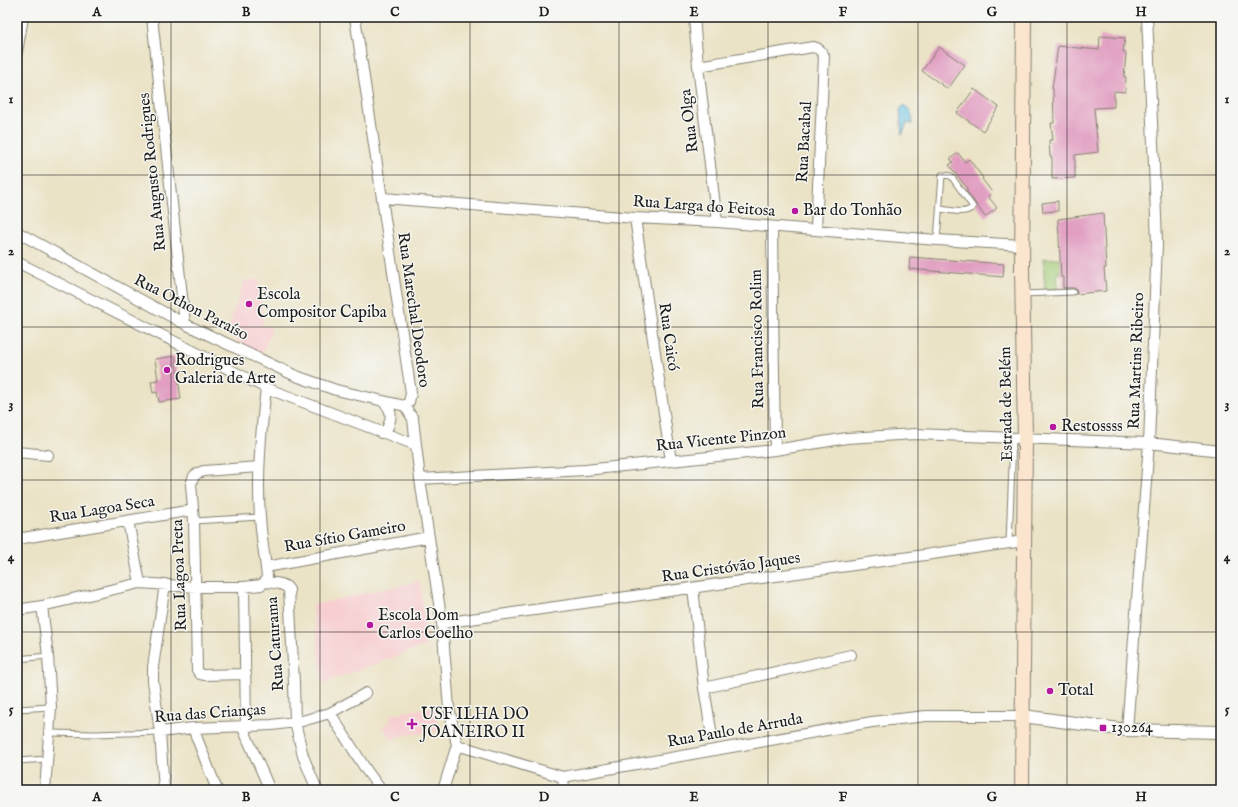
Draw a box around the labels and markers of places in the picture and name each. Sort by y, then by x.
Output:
place label: Bar do Tonhão [803,201,902,221]
marker: Bar do Tonhão [790,206,800,216]
place label: Escola Compositor Capiba [257,285,387,323]
marker: Escola Compositor Capiba [244,299,254,309]
place label: Rodrigues Galeria de Arte [175,351,276,389]
marker: Rodrigues Galeria de Arte [162,365,172,375]
place label: Restossss [1061,417,1123,437]
marker: Restossss [1048,422,1058,432]
place label: Escola Dom Carlos Coelho [378,606,474,644]
marker: Escola Dom Carlos Coelho [365,620,375,630]
place label: Total [1058,681,1094,701]
marker: Total [1045,686,1055,696]
place label: USF ILHA DO JOANEIRO II [419,705,529,743]
marker: USF ILHA DO JOANEIRO II [406,718,418,730]
place label: 130264 [1111,718,1153,738]
marker: 130264 [1098,723,1108,733]

